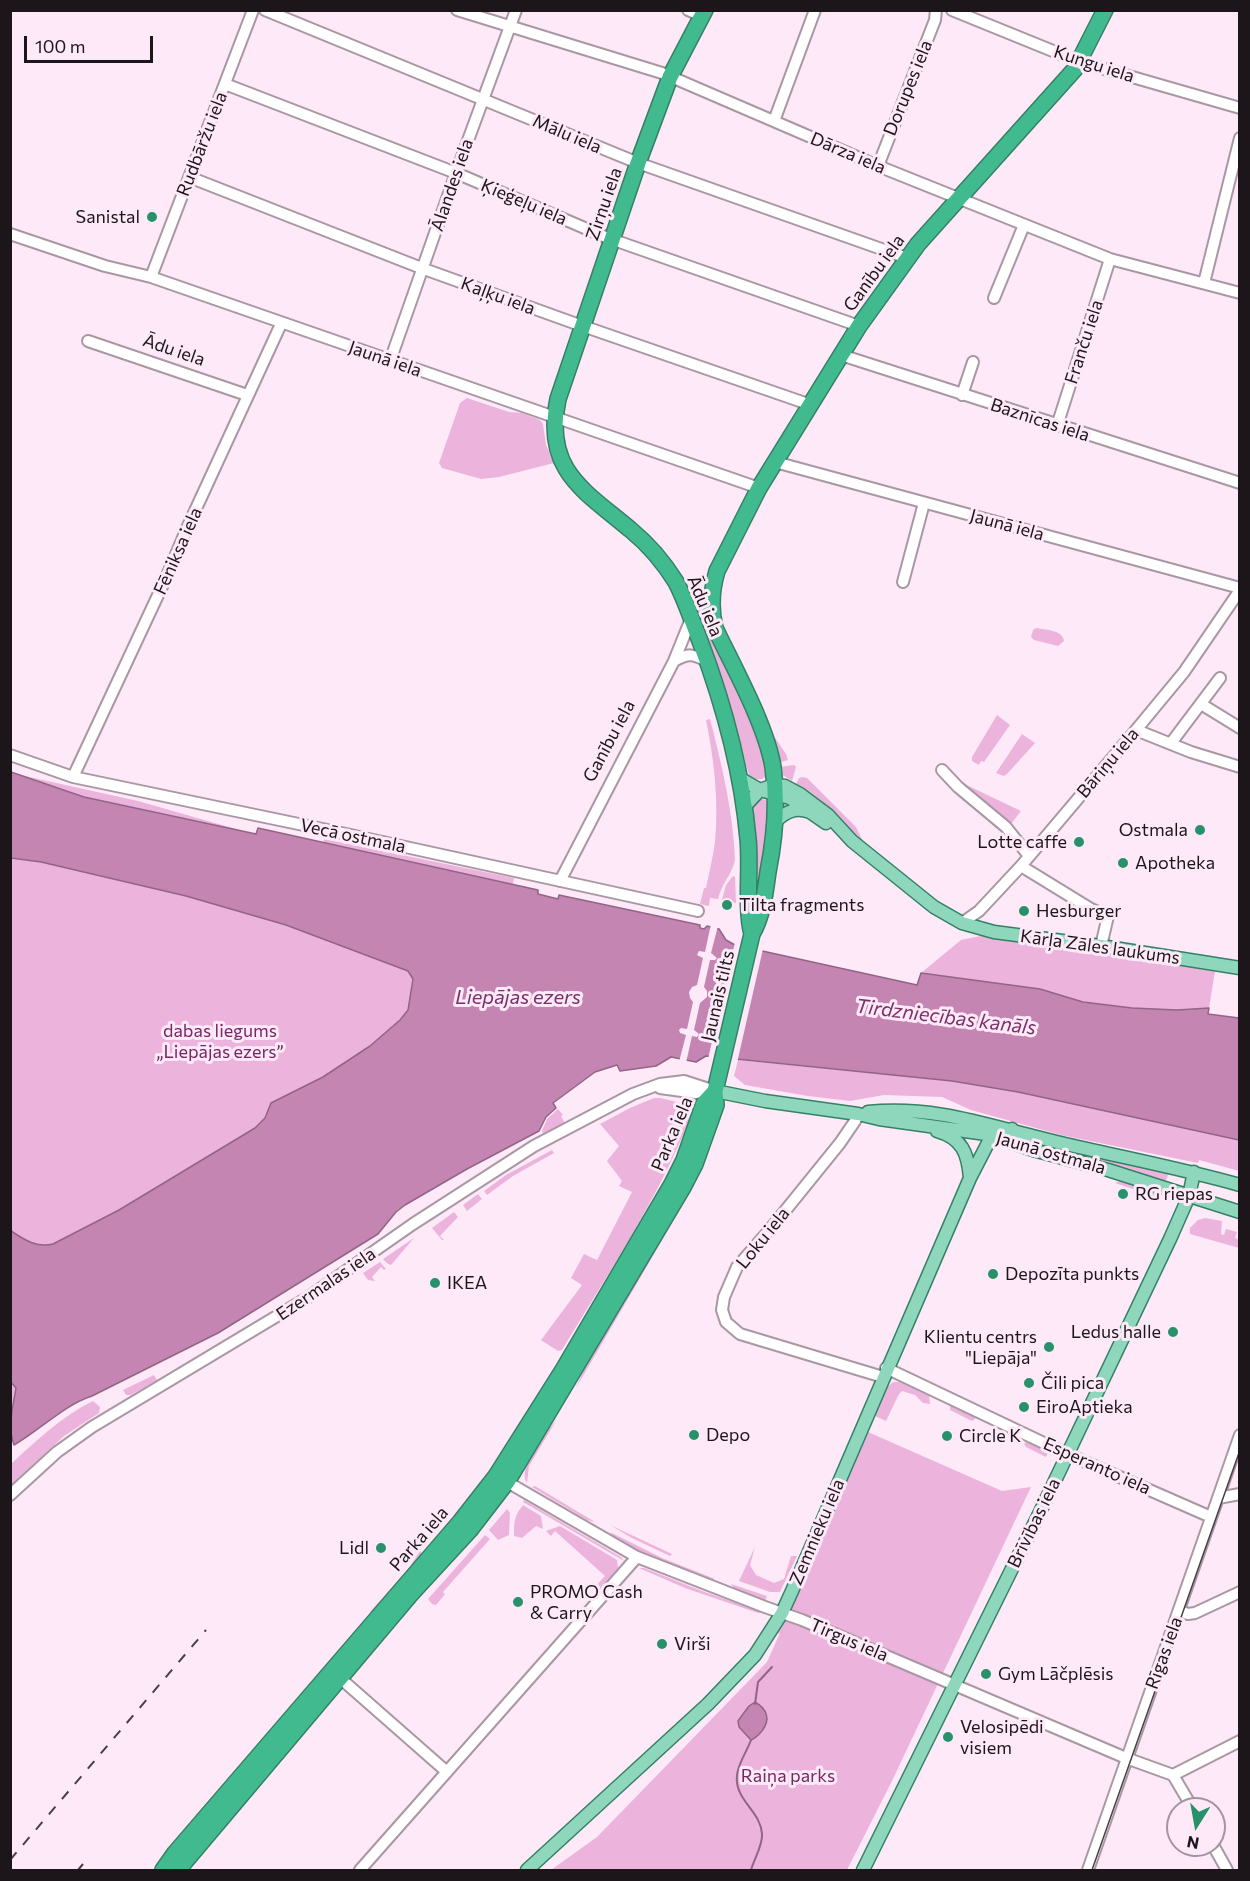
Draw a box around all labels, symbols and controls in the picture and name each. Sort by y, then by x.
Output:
scale bar [27,24,156,62]
text: 100 m [35,35,85,57]
street label: Dorupes iela [879,37,937,139]
street label: Kungu iela [1051,41,1137,87]
street label: Rudbāržu iela [172,89,232,199]
street label: Mālu iela [529,110,605,158]
street label: Dārza iela [807,127,889,179]
street label: Ālandes iela [426,136,478,234]
street label: Zirņu iela [581,165,627,243]
street label: Ķieģeļu iela [478,174,570,230]
place label: Sanistal [76,206,140,228]
marker: Sanistal [145,210,159,224]
street label: Ganību iela [839,230,909,316]
street label: Kaļķu iela [458,273,538,319]
street label: Franču iela [1060,297,1108,387]
street label: Ādu iela [140,329,208,371]
street label: Jaunā iela [346,336,424,382]
street label: Baznīcas iela [988,394,1092,446]
street label: Fēniksa iela [149,504,207,598]
street label: Jaunā iela [968,505,1046,545]
street label: Ādu iela [683,572,727,640]
street label: Ganību iela [578,696,640,786]
street label: Bāriņu iela [1073,724,1143,802]
street label: Vecā ostmala [298,814,408,858]
place label: Ostmala [1119,819,1188,841]
marker: Ostmala [1193,823,1207,837]
place label: Lotte caffe [977,831,1067,853]
marker: Lotte caffe [1072,835,1086,849]
place label: Apotheka [1135,852,1215,874]
marker: Apotheka [1116,856,1130,870]
place label: Tilta fragments [739,894,864,916]
marker: Tilta fragments [720,898,734,912]
place label: Hesburger [1036,900,1121,922]
marker: Hesburger [1017,904,1031,918]
street label: Kārļa Zāles laukums [1019,925,1181,969]
street label: Jaunais tilts [697,948,739,1044]
water label: Liepājas ezers [455,985,581,1009]
water label: Tirdzniecības kanāls [854,994,1038,1040]
park label: dabas liegums „Liepājas ezers” [156,1020,284,1062]
street label: Parka iela [647,1094,697,1174]
street label: Jaunā ostmala [994,1127,1108,1179]
place label: RG riepas [1135,1183,1213,1205]
marker: RG riepas [1116,1187,1130,1201]
street label: Loku iela [732,1203,794,1273]
street label: Ezermalas iela [272,1243,380,1325]
place label: Depozīta punkts [1005,1263,1139,1285]
marker: Depozīta punkts [986,1267,1000,1281]
place label: IKEA [447,1272,487,1294]
marker: IKEA [428,1276,442,1290]
place label: Ledus halle [1071,1321,1161,1343]
marker: Ledus halle [1166,1325,1180,1339]
place label: Klientu centrs "Liepāja" [924,1326,1037,1368]
marker: Klientu centrs "Liepāja" [1042,1340,1056,1354]
place label: Čili pica [1041,1372,1104,1394]
marker: Čili pica [1022,1376,1036,1390]
place label: EiroAptieka [1036,1396,1133,1418]
marker: EiroAptieka [1017,1400,1031,1414]
place label: Depo [706,1424,750,1446]
place label: Circle K [959,1425,1021,1447]
marker: Depo [687,1428,701,1442]
marker: Circle K [940,1429,954,1443]
street label: Esperanto iela [1040,1433,1154,1499]
street label: Brīvības iela [1003,1475,1065,1571]
street label: Zemnieku iela [785,1476,849,1588]
street label: Parka iela [385,1502,453,1576]
place label: Lidl [339,1537,369,1559]
marker: Lidl [374,1541,388,1555]
place label: PROMO Cash & Carry [530,1581,643,1624]
marker: PROMO Cash & Carry [511,1595,525,1609]
street label: Tirgus iela [807,1614,891,1666]
street label: Rīgas iela [1141,1614,1187,1692]
place label: Virši [674,1633,711,1655]
marker: Virši [655,1637,669,1651]
place label: Gym Lāčplēsis [998,1663,1114,1685]
marker: Gym Lāčplēsis [979,1667,993,1681]
place label: Velosipēdi visiem [960,1716,1044,1758]
marker: Velosipēdi visiem [941,1730,955,1744]
park label: Raiņa parks [741,1765,835,1787]
north arrow [1166,1797,1226,1857]
text: N [1185,1833,1201,1854]

